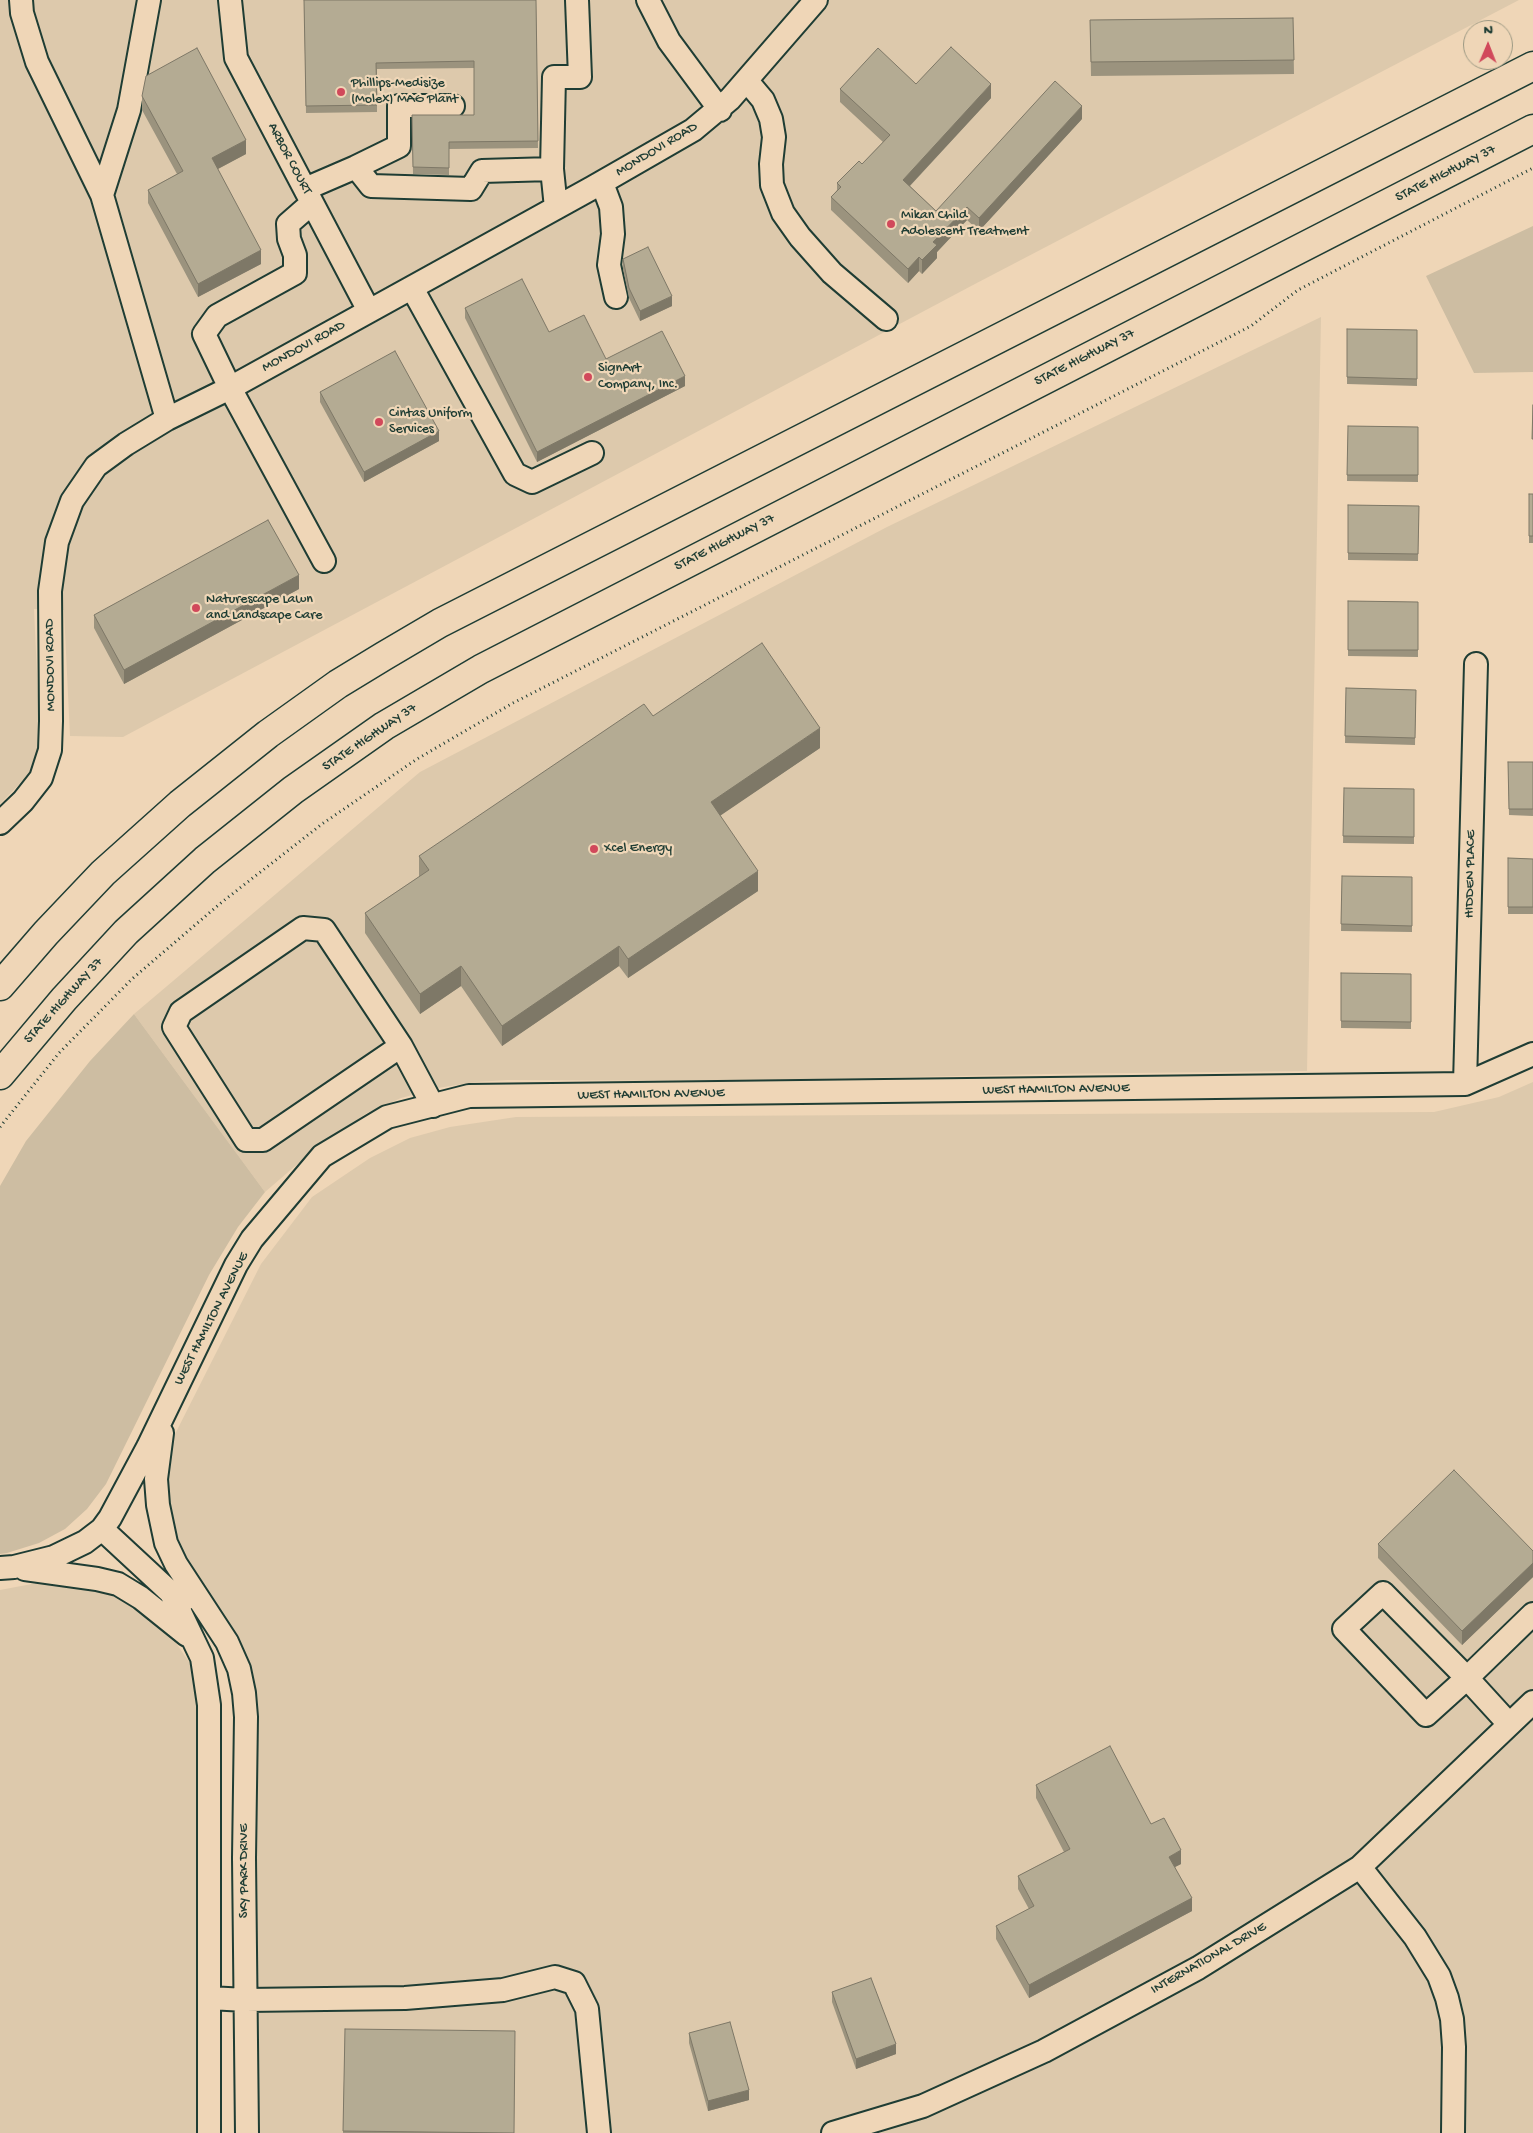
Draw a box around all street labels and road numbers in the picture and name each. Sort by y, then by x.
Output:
street label: MONDOVI ROAD [613,119,701,181]
street label: ARBOR COURT [263,120,315,198]
street label: STATE HIGHWAY 37 [1393,141,1499,207]
street label: MONDOVI ROAD [259,317,349,377]
street label: STATE HIGHWAY 37 [1032,325,1138,391]
street label: STATE HIGHWAY 37 [672,510,778,576]
street label: MONDOVI ROAD [42,619,60,711]
street label: STATE HIGHWAY 37 [320,700,420,776]
street label: HIDDEN PLACE [1462,830,1480,918]
street label: STATE HIGHWAY 37 [21,954,107,1048]
street label: WEST HAMILTON AVENUE [982,1080,1130,1100]
street label: WEST HAMILTON AVENUE [577,1085,725,1105]
street label: WEST HAMILTON AVENUE [171,1250,253,1388]
street label: SKY PARK DRIVE [237,1824,253,1918]
street label: INTERNATIONAL DRIVE [1148,1919,1270,1999]

